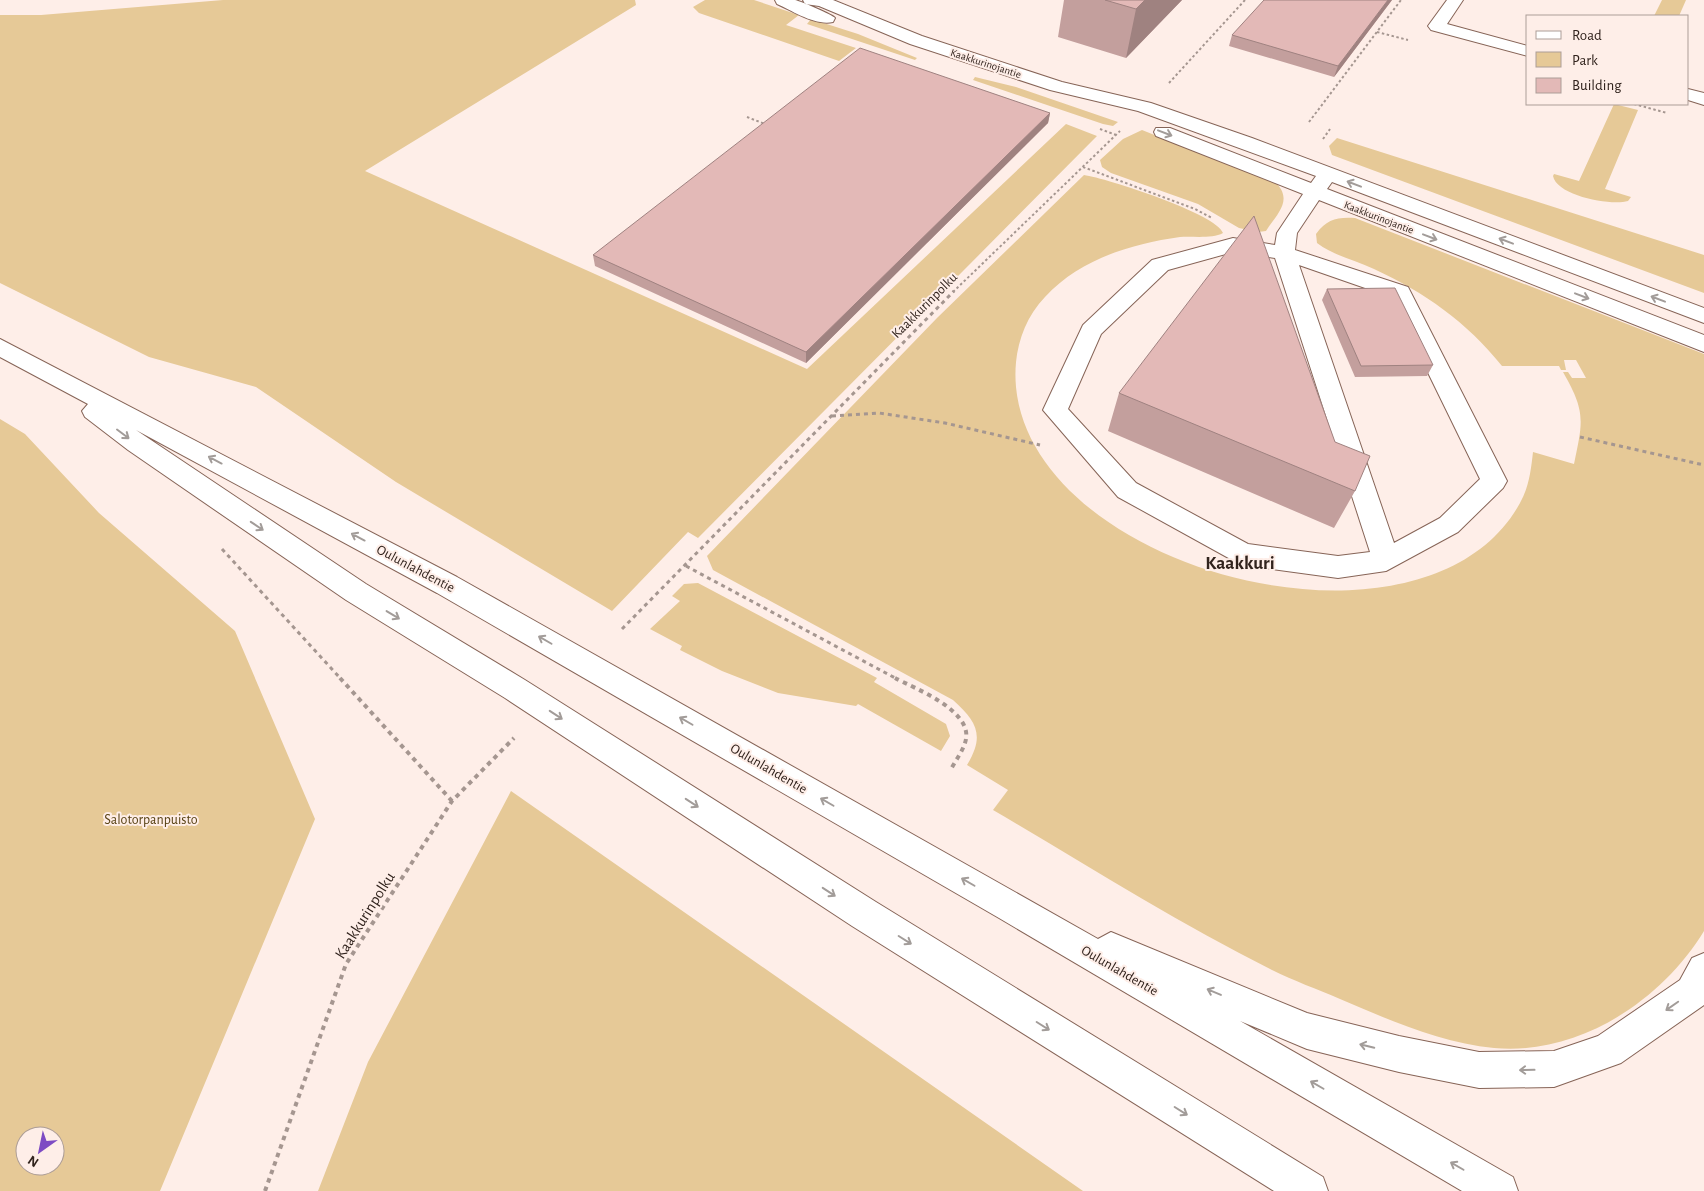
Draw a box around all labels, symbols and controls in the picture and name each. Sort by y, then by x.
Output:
legend [1526,15,1689,105]
text: Road [1572,28,1602,43]
street label: Kaakkurinojantie [949,47,1023,80]
text: Park [1572,53,1598,68]
text: Building [1572,78,1622,93]
one-way arrow [1157,129,1172,138]
one-way arrow [1347,178,1362,187]
street label: Kaakkurinojantie [1342,199,1415,236]
one-way arrow [1422,233,1437,242]
one-way arrow [1499,236,1515,245]
street label: Kaakkurinpolku [889,270,960,341]
one-way arrow [1573,292,1589,301]
one-way arrow [1651,294,1667,303]
one-way arrow [116,428,129,439]
one-way arrow [207,455,222,465]
one-way arrow [250,520,264,531]
one-way arrow [351,532,366,541]
street label: Oulunlahdentie [374,542,457,595]
district label: Kaakkuri [1205,554,1275,573]
one-way arrow [385,610,399,620]
one-way arrow [538,635,553,645]
one-way arrow [549,710,563,721]
one-way arrow [679,716,694,726]
street label: Oulunlahdentie [728,741,809,796]
one-way arrow [821,796,835,806]
one-way arrow [685,799,699,809]
park label: Salotorpanpuisto [104,813,198,827]
street label: Kaakkurinpolku [332,869,398,962]
one-way arrow [962,877,976,887]
one-way arrow [822,886,836,897]
one-way arrow [897,935,911,945]
street label: Oulunlahdentie [1079,943,1160,998]
one-way arrow [1207,986,1222,996]
one-way arrow [1665,1001,1679,1011]
one-way arrow [1035,1021,1049,1031]
one-way arrow [1360,1040,1376,1050]
one-way arrow [1519,1065,1536,1075]
one-way arrow [1310,1079,1324,1089]
one-way arrow [1173,1107,1187,1117]
north arrow [15,1126,65,1176]
text: N [26,1153,41,1170]
one-way arrow [1451,1161,1465,1171]

